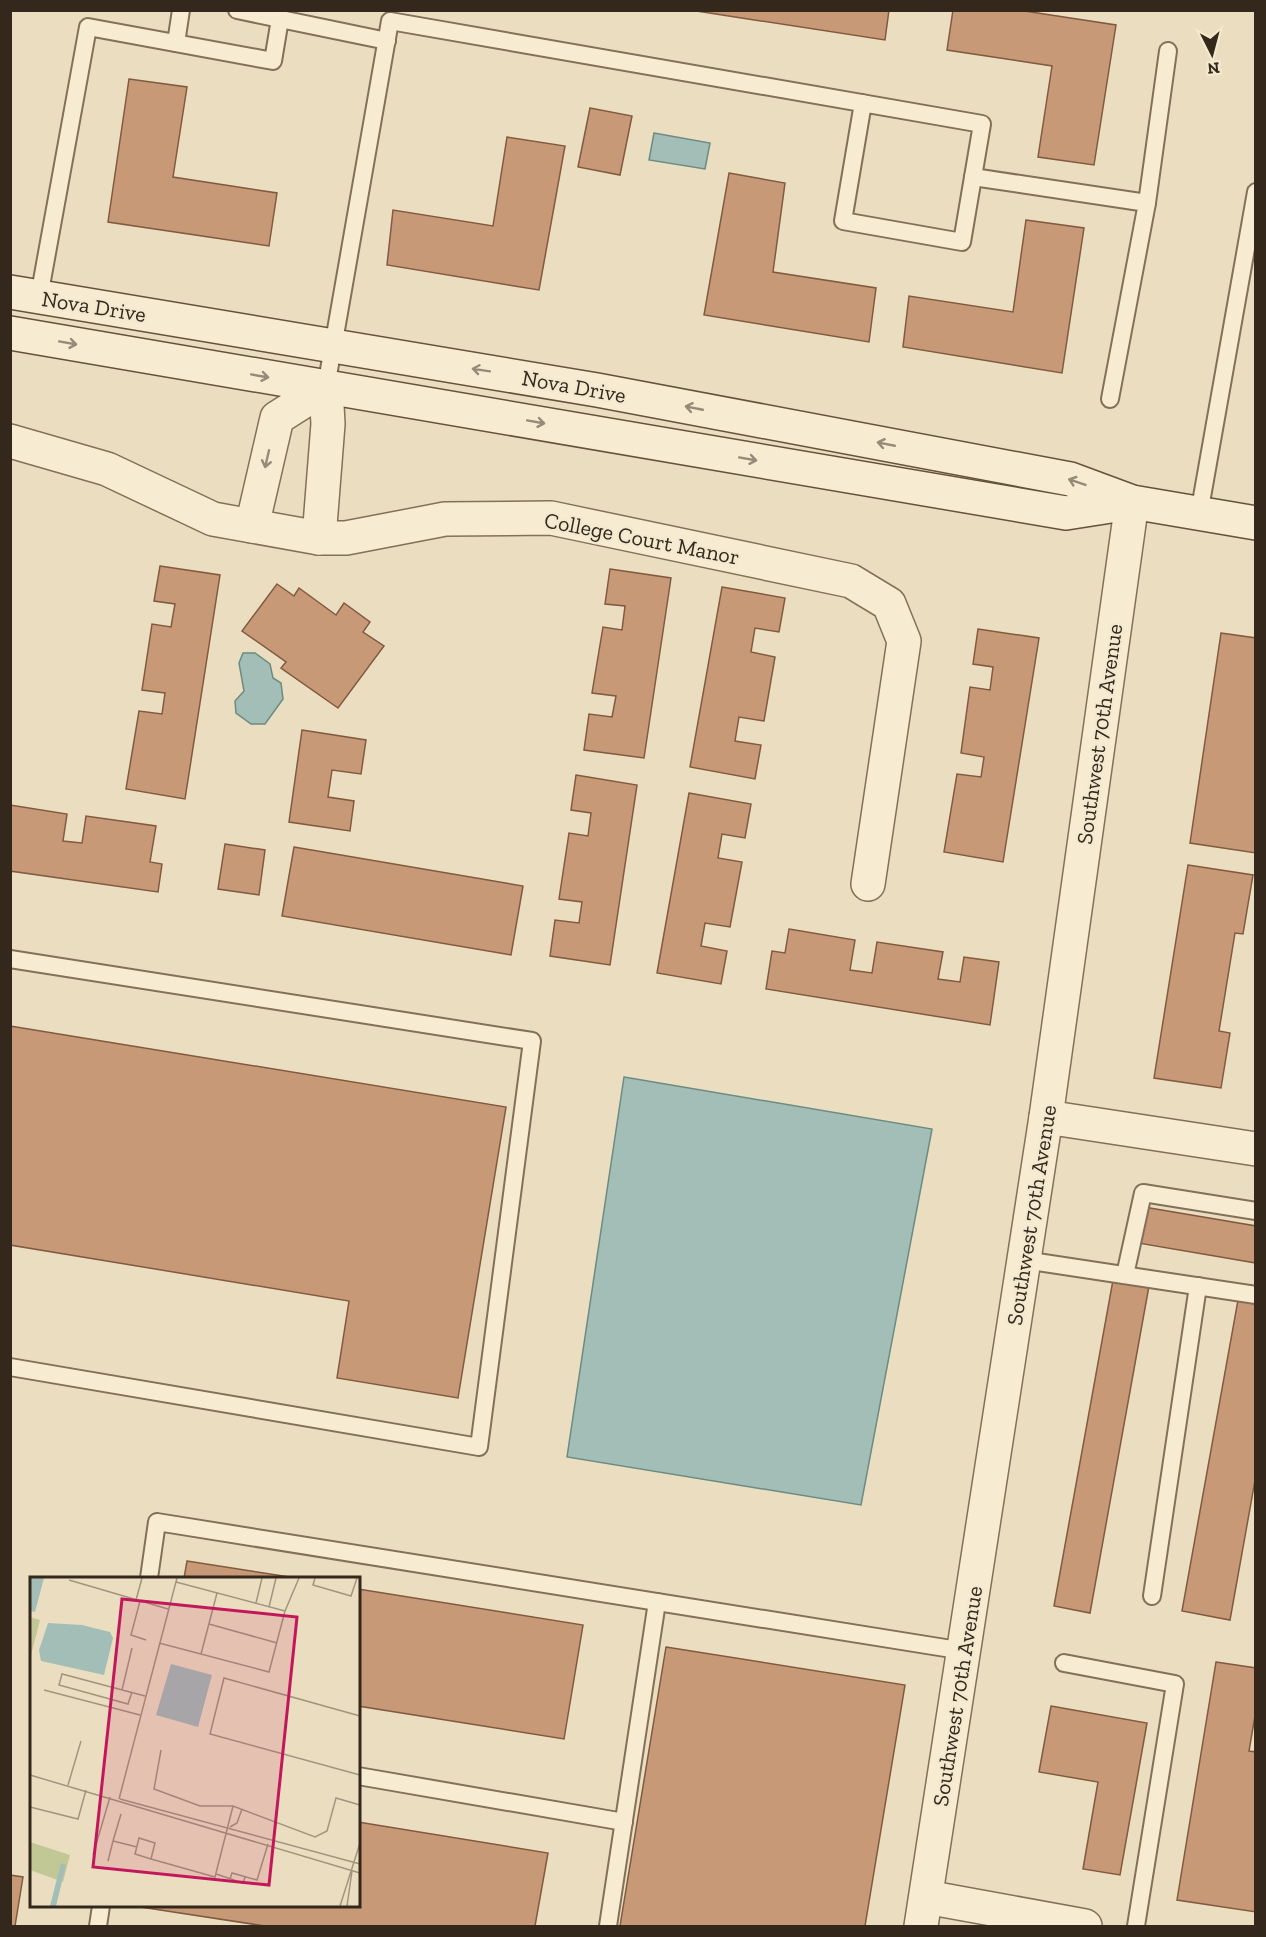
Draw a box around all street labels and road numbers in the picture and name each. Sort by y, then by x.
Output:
street label: Nova Drive [40,285,148,328]
street label: Nova Drive [520,364,628,409]
street label: College Court Manor [542,506,742,571]
street label: Southwest 70th Avenue [1071,622,1128,846]
street label: Southwest 70th Avenue [1001,1103,1062,1327]
street label: Southwest 70th Avenue [927,1584,988,1808]

